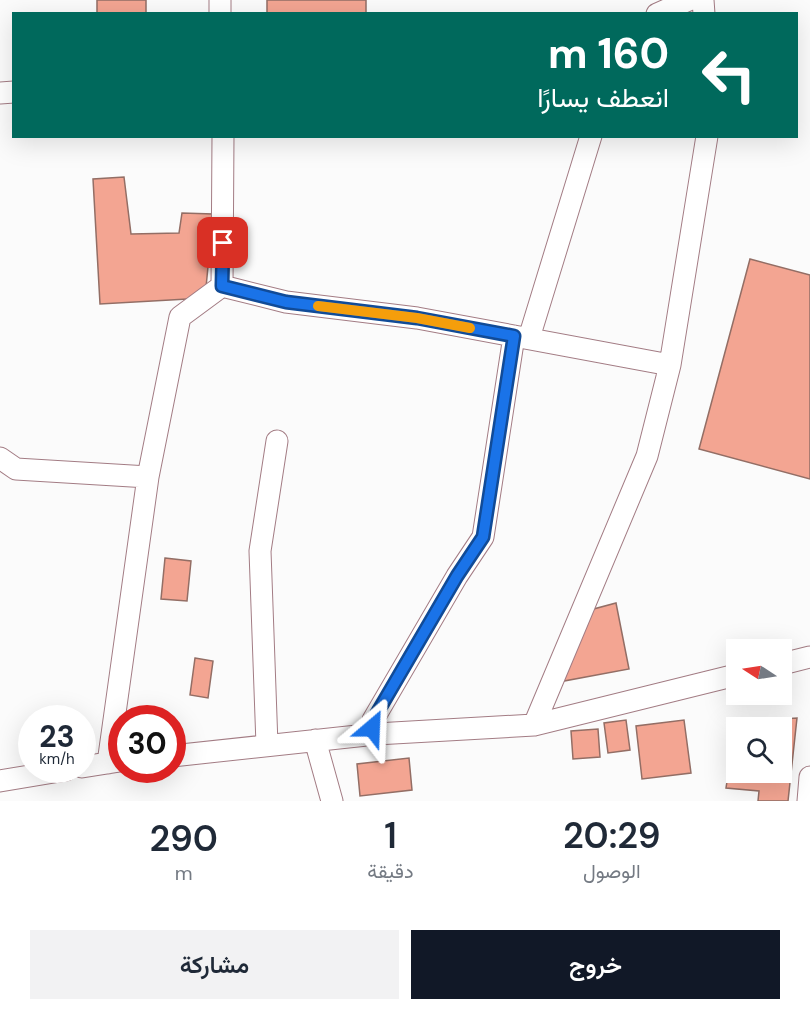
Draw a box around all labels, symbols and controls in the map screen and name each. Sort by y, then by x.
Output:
text: 160 m [548,26,669,81]
icon: left [690,36,768,114]
text: انعطف يسارًا [537,80,669,115]
pin [197,217,248,268]
icon: arrive [206,226,239,259]
north arrow [726,639,792,705]
map controls [726,639,792,783]
position arrow [340,696,404,760]
speed limit sign: 30 [108,705,186,783]
text: 23 [39,717,75,756]
button: search [726,717,792,783]
text: km/h [39,749,75,769]
text: 1 [384,812,397,859]
text: 20:29 [563,812,661,859]
text: 290 [149,815,218,862]
text: دقيقة [367,858,414,884]
text: الوصول [583,858,641,884]
text: m [175,860,193,886]
button: مشاركة [30,930,399,999]
button: خروج [411,930,780,999]

